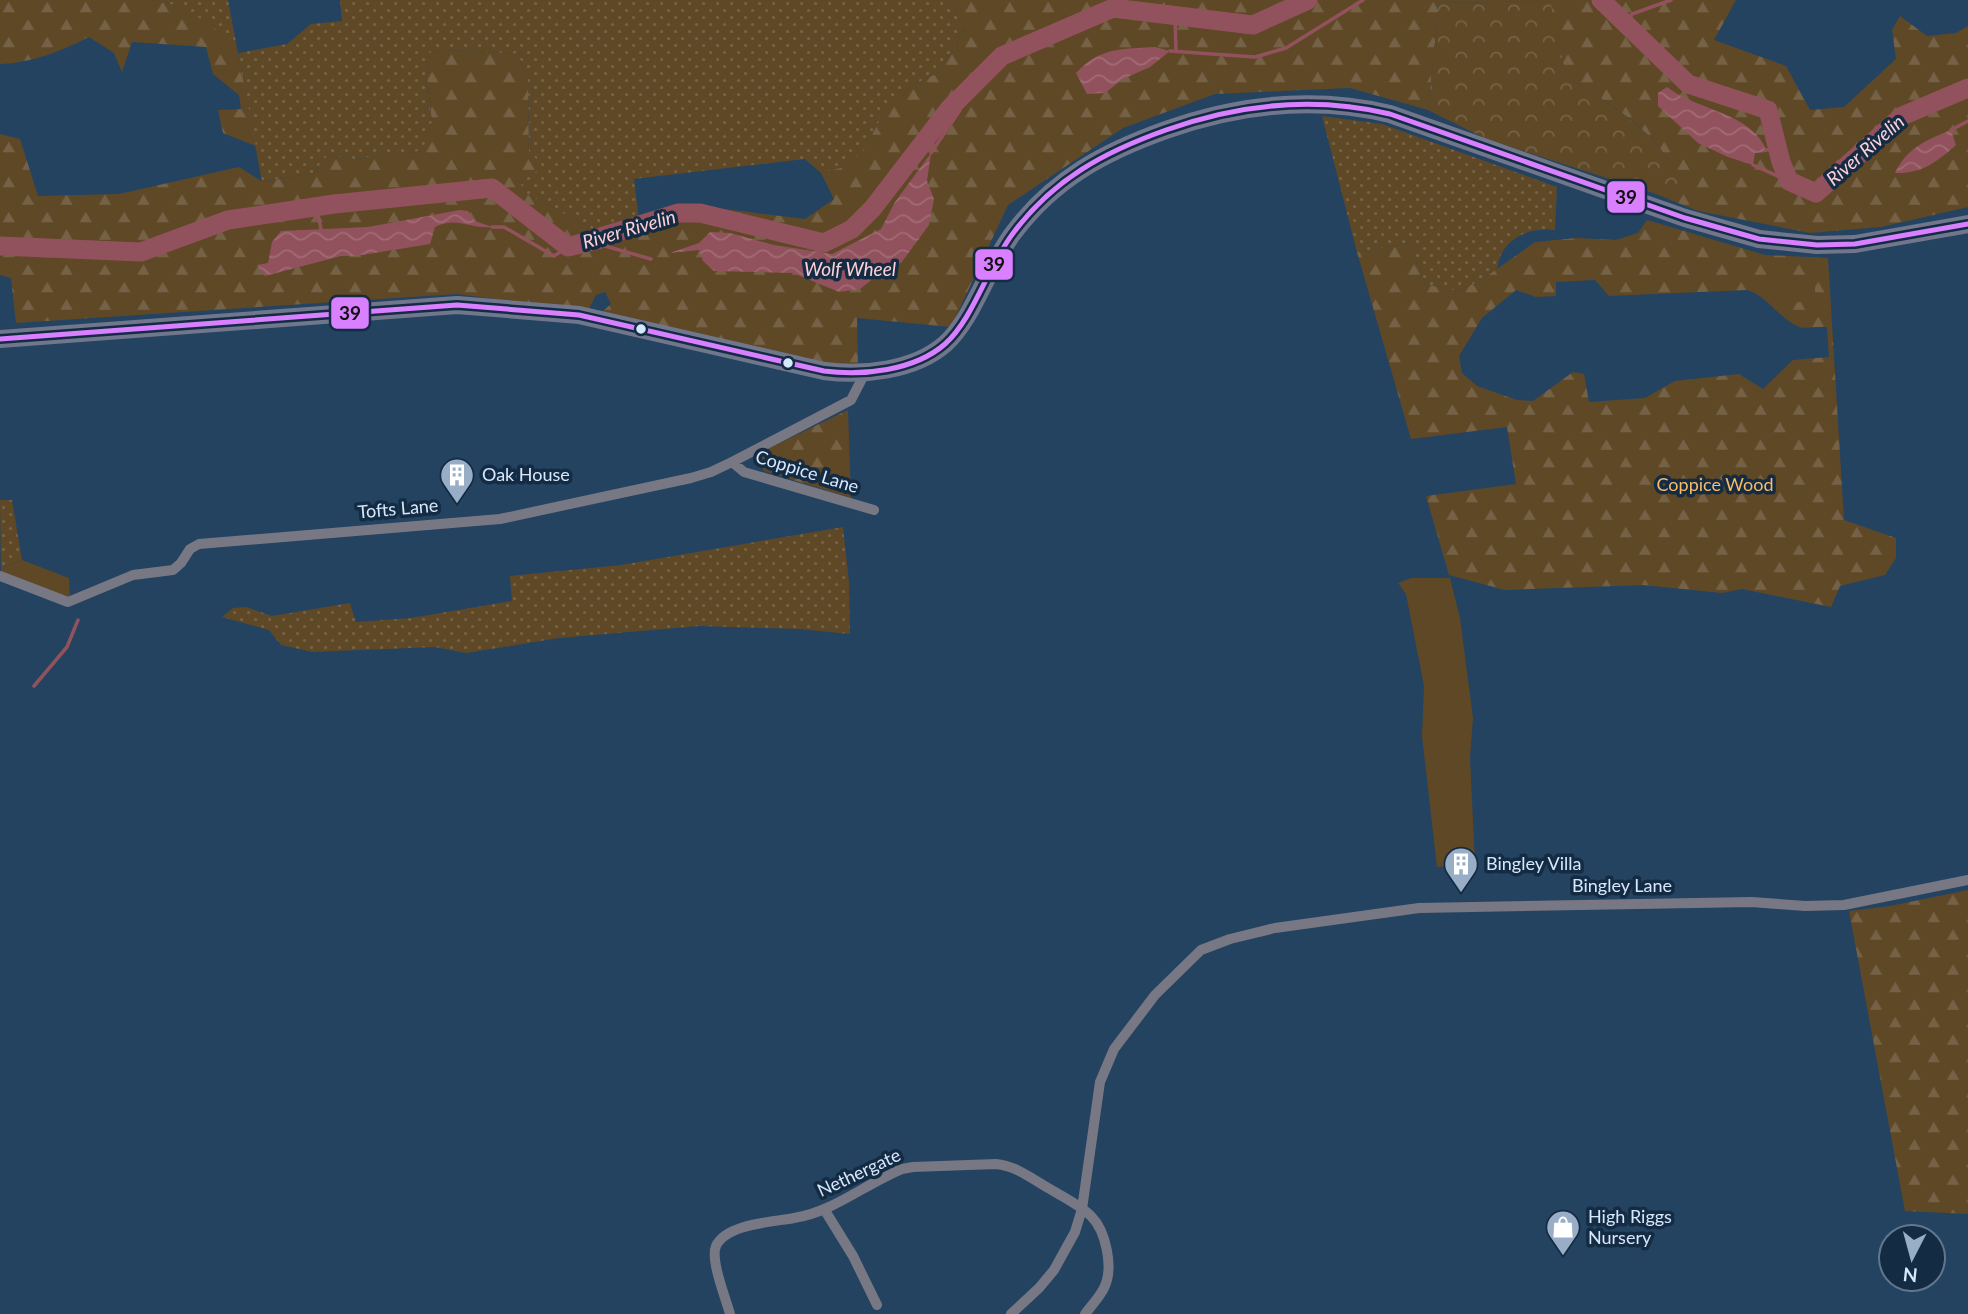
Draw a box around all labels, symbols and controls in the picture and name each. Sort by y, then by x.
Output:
water label: River Rivelin [1821,109,1908,190]
line badge: 39 [1606,180,1646,214]
text: 39 [1615,185,1637,208]
water label: River Rivelin [580,204,678,253]
line badge: 39 [974,248,1014,281]
text: 39 [983,252,1005,275]
water label: Wolf Wheel [804,257,896,280]
line badge: 39 [330,296,370,330]
text: 39 [339,301,361,324]
unlabelled marker [634,322,648,336]
unlabelled marker [781,356,795,370]
street label: Coppice Lane [753,445,862,497]
building icon: Oak House [438,456,476,505]
place label: Oak House [482,463,570,485]
park label: Coppice Wood [1657,473,1773,495]
street label: Tofts Lane [357,494,439,522]
building icon: Bingley Villa [1442,845,1480,894]
place label: Bingley Villa [1486,852,1581,874]
street label: Bingley Lane [1572,874,1672,896]
street label: Nethergate [813,1143,904,1201]
place label: High Riggs Nursery [1588,1205,1672,1248]
shop icon: High Riggs Nursery [1544,1208,1582,1257]
north arrow [1877,1223,1947,1293]
text: N [1902,1263,1919,1288]

